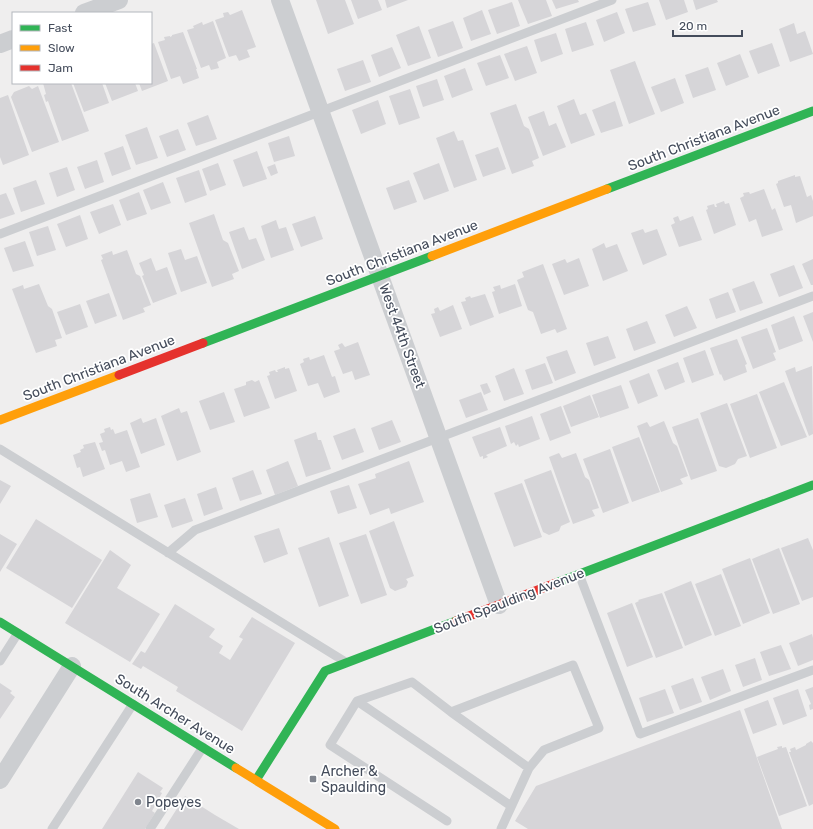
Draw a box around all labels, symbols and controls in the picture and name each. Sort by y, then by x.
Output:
legend [12,12,152,84]
scale bar [673,12,742,38]
text: 20 m [679,19,707,33]
text: Fast [48,21,72,35]
text: Slow [48,41,75,55]
text: Jam [48,61,73,75]
street label: South Christiana Avenue [626,101,782,175]
street label: South Christiana Avenue [324,216,480,290]
street label: West 44th Street [375,281,429,391]
street label: South Christiana Avenue [21,331,177,405]
street label: South Spaulding Avenue [431,564,587,638]
street label: South Archer Avenue [112,670,238,758]
place label: Archer & Spaulding [321,763,386,796]
marker: Archer & Spaulding [308,774,318,784]
place label: Popeyes [146,794,201,811]
marker: Popeyes [133,797,143,807]

